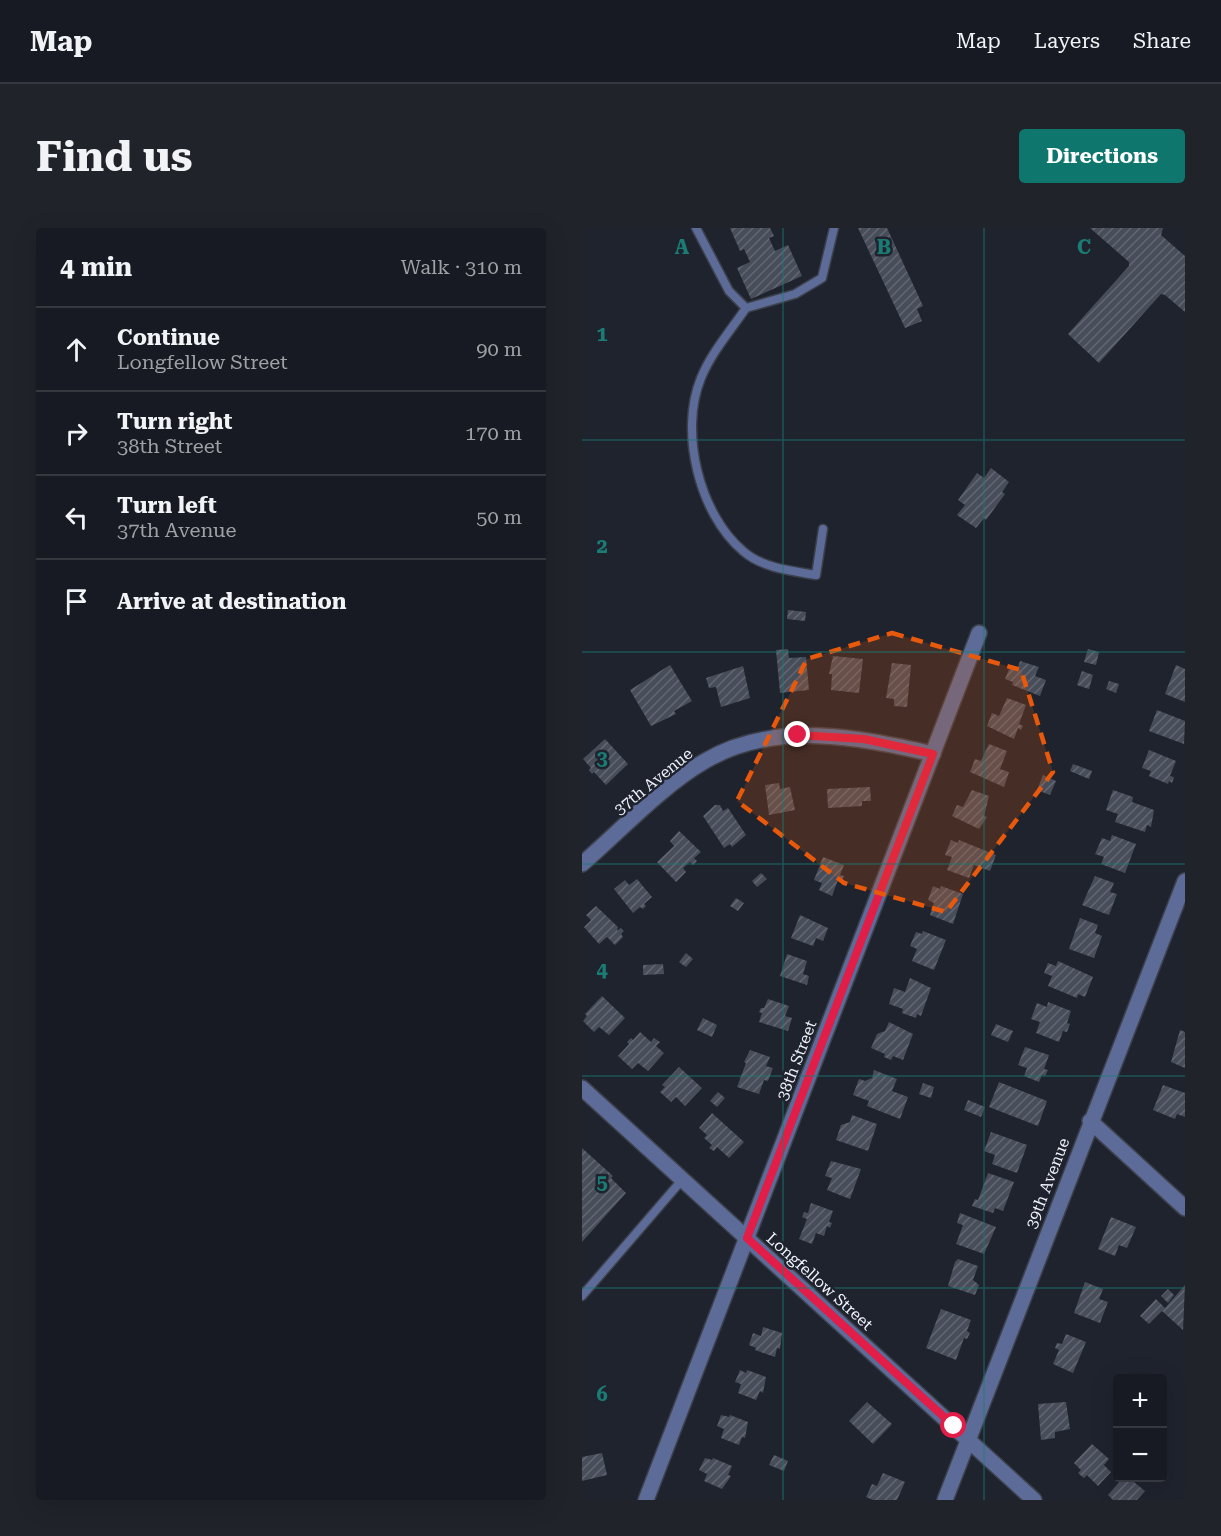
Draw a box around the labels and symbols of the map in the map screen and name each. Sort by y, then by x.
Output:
text: A [675,235,690,259]
text: B [877,235,891,259]
text: C [1077,235,1091,259]
text: 1 [596,322,608,346]
text: 2 [596,534,608,558]
route end [784,721,810,747]
street label: 37th Avenue [610,744,697,819]
text: 3 [596,746,608,770]
text: 4 [596,958,608,982]
street label: 38th Street [773,1017,820,1103]
street label: 39th Avenue [1021,1135,1074,1231]
text: 5 [596,1170,608,1194]
street label: Longfellow Street [763,1229,877,1334]
text: 6 [596,1382,608,1406]
route start [940,1412,966,1438]

